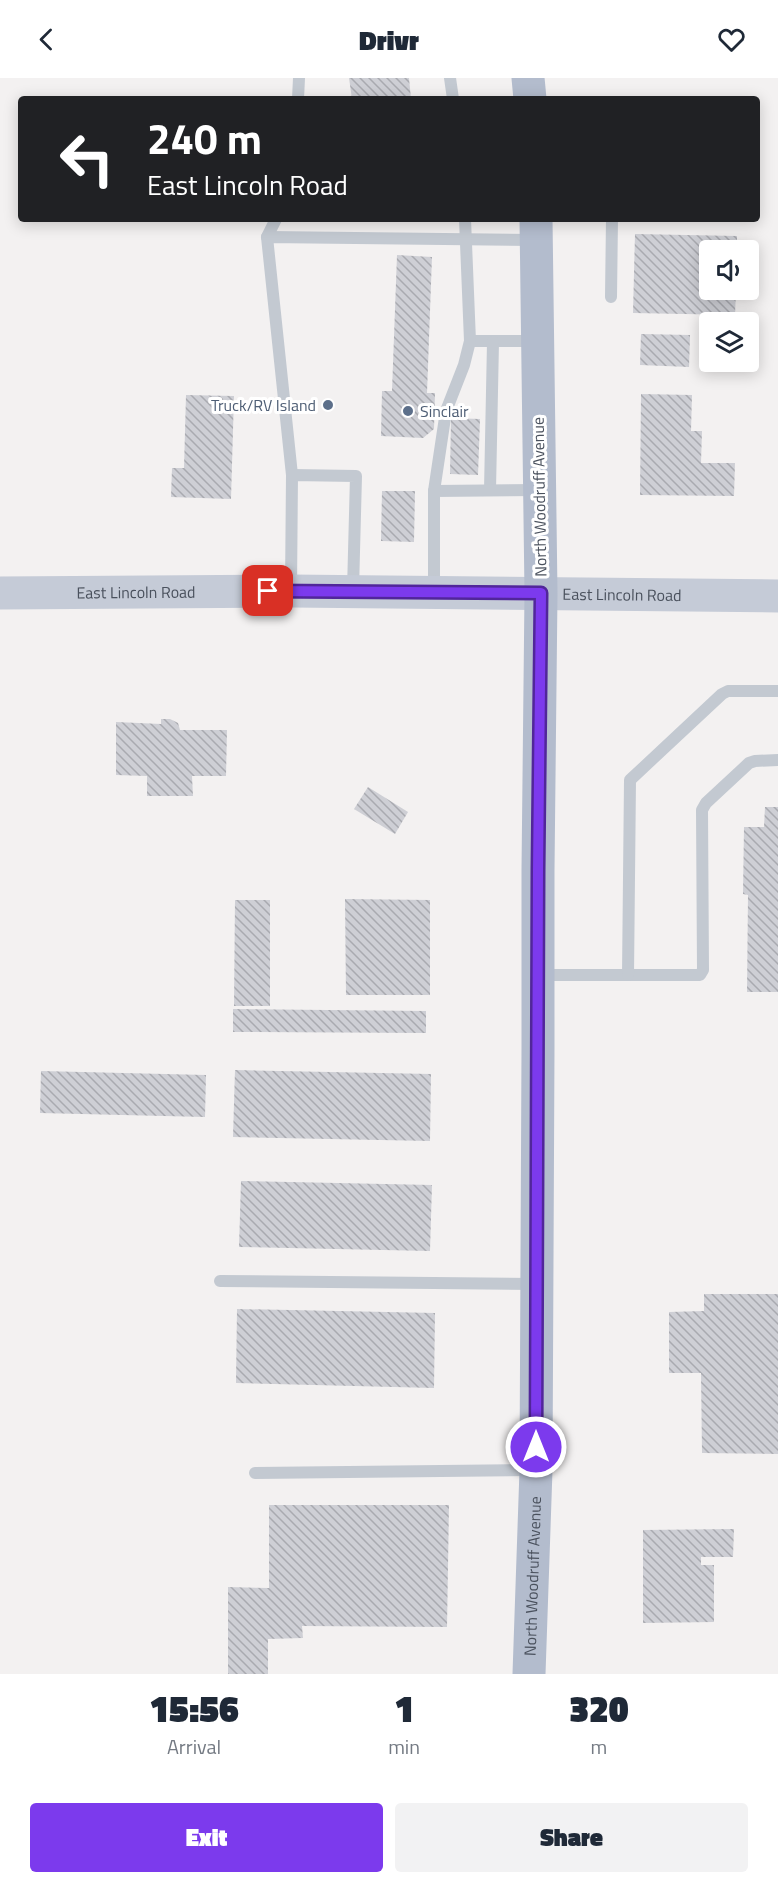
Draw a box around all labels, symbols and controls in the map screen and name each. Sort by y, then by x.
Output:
text: Drivr [359,19,419,60]
icon: back [30,23,63,56]
icon: heart [715,23,748,56]
text: 240 m [147,106,262,170]
icon: left [48,120,126,198]
text: East Lincoln Road [147,164,348,205]
map controls [699,240,759,372]
button: sound [699,240,759,300]
button: layers [699,312,759,372]
place label: Truck/RV Island [211,393,316,417]
marker: Truck/RV Island [321,398,335,412]
place label: Sinclair [420,399,469,423]
marker: Sinclair [401,404,415,418]
street label: North Woodruff Avenue [526,417,552,577]
pin [242,565,293,616]
icon: arrive [251,574,284,607]
street label: East Lincoln Road [76,580,196,604]
street label: East Lincoln Road [562,582,682,607]
position arrow [504,1415,568,1479]
street label: North Woodruff Avenue [518,1496,547,1656]
text: 15:56 [149,1681,239,1736]
text: 1 [394,1681,414,1736]
text: 320 [569,1681,629,1736]
text: Arrival [167,1731,221,1762]
text: min [388,1731,420,1762]
text: m [591,1731,607,1762]
button: Exit [30,1803,383,1872]
button: Share [395,1803,748,1872]

